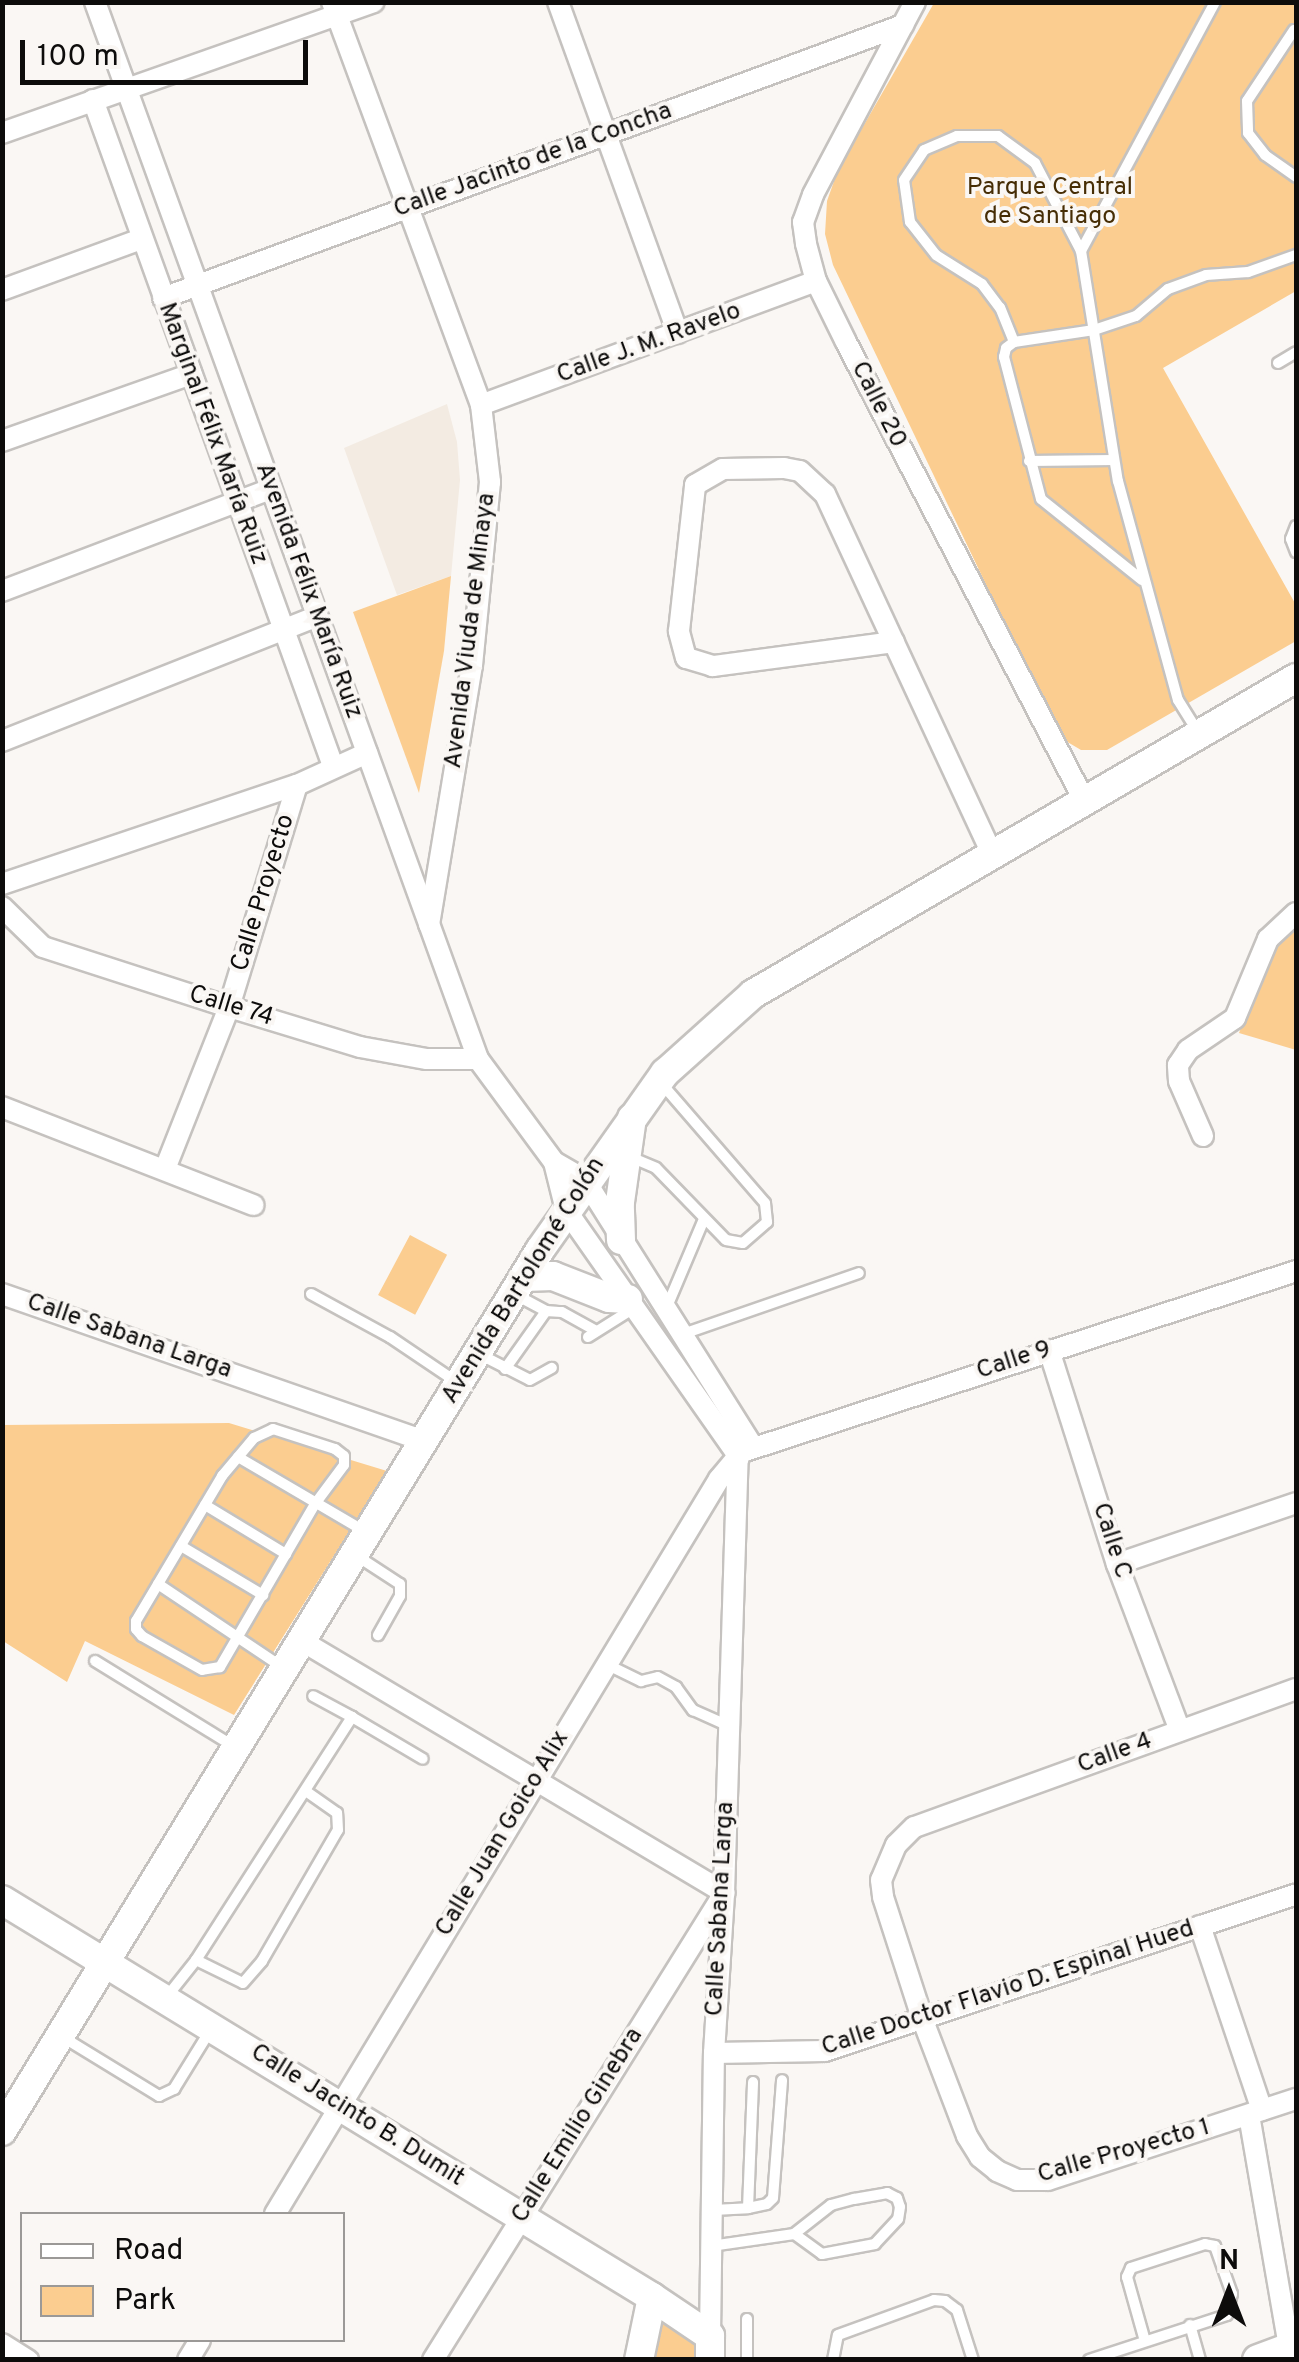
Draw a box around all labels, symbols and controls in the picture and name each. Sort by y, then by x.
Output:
scale bar [25,20,312,82]
text: 100 m [37,39,119,76]
street label: Calle Jacinto de la Concha [390,97,676,225]
park label: Parque Central de Santiago [967,174,1133,233]
street label: Calle J. M. Ravelo [553,297,745,391]
street label: Marginal Félix María Ruiz [151,299,273,569]
street label: Calle 20 [844,357,912,453]
street label: Avenida Félix María Ruiz [248,459,368,723]
street label: Avenida Viuda de Minaya [439,491,503,771]
street label: Calle Proyecto [226,811,302,975]
street label: Calle 74 [185,980,277,1034]
street label: Avenida Bartolomé Colón [436,1152,612,1410]
street label: Calle Sabana Larga [23,1288,235,1386]
street label: Calle 9 [973,1335,1055,1387]
street label: Calle C [1085,1499,1137,1583]
street label: Calle Juan Goico Alix [429,1725,577,1943]
street label: Calle 4 [1074,1727,1156,1781]
street label: Calle Sabana Larga [700,1801,742,2017]
street label: Calle Doctor Flavio D. Espinal Hued [818,1914,1198,2064]
street label: Calle Emilio Ginebra [506,2023,650,2229]
street label: Calle Jacinto B. Dumit [245,2038,469,2194]
street label: Calle Proyecto 1 [1034,2113,1214,2191]
legend [20,2212,345,2342]
text: Road [114,2233,183,2270]
north arrow [1179,2242,1279,2342]
text: N [1219,2244,1239,2280]
text: Park [114,2283,176,2320]

